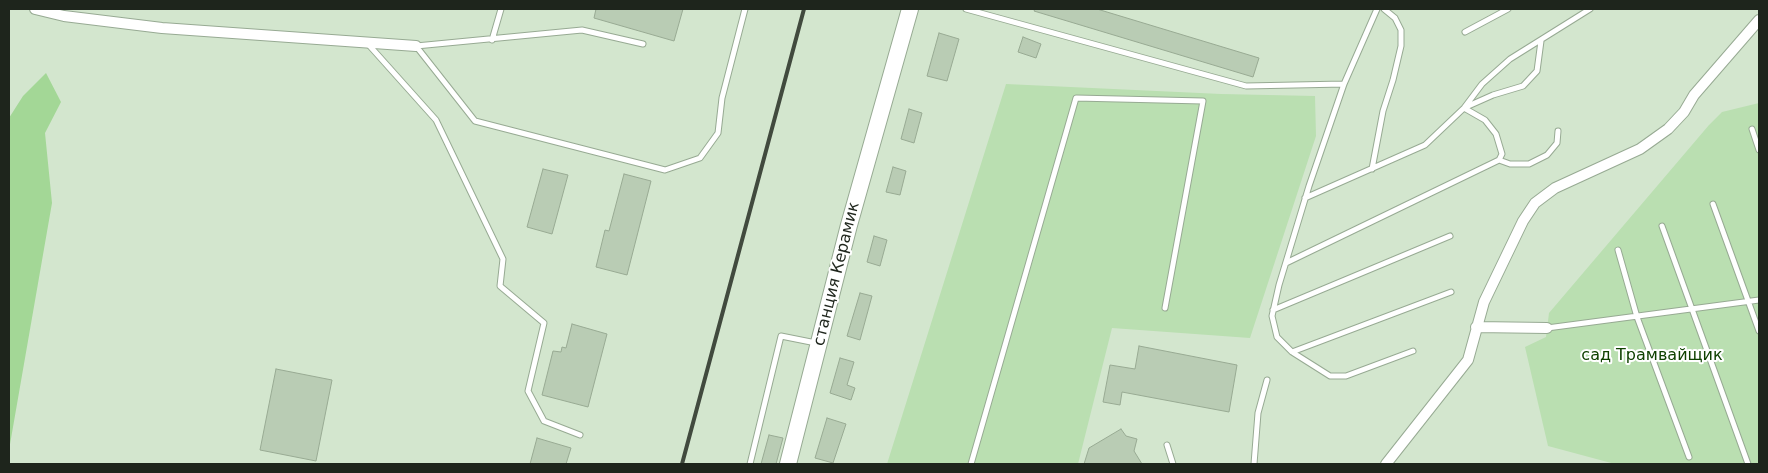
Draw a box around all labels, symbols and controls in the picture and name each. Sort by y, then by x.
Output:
street label: станция Керамик [810,200,864,348]
park label: сад Трамвайщик [1581,346,1723,366]

